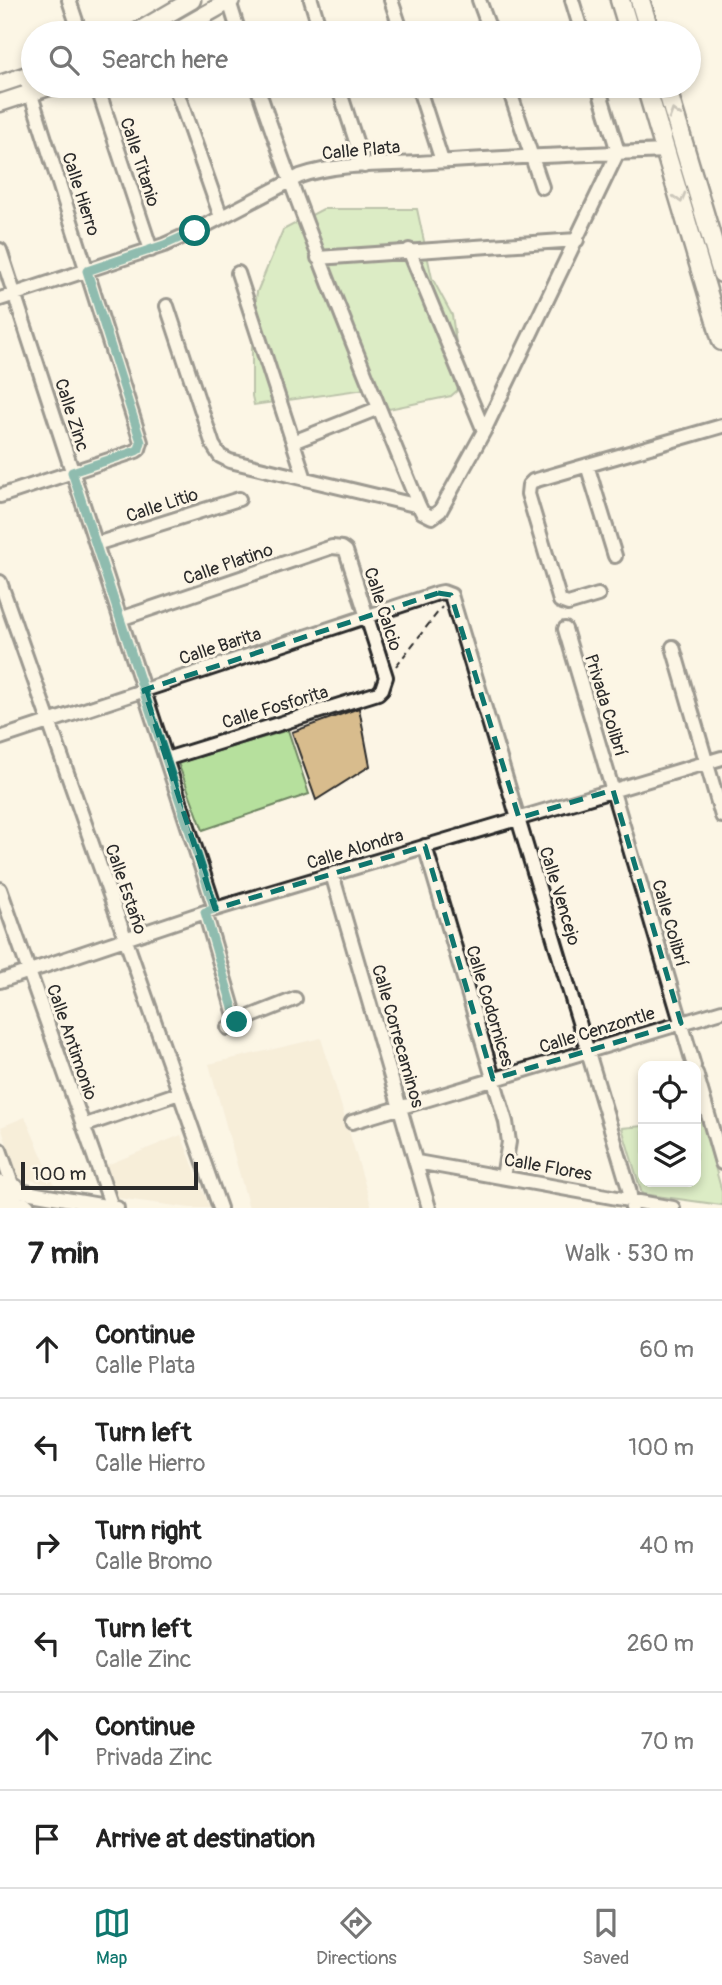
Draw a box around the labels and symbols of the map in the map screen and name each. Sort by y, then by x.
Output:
one-way arrow [668,108,683,120]
street label: Calle Titanio [114,115,165,210]
street label: Calle Plata [321,136,401,165]
street label: Calle Hierro [56,149,105,239]
one-way arrow [671,192,686,204]
route start [179,215,210,246]
street label: Calle Zinc [49,376,94,455]
street label: Calle Litio [123,483,201,528]
street label: Calle Platino [180,538,276,591]
street label: Calle Calcio [358,564,407,654]
street label: Calle Barita [176,622,264,670]
street label: Privada Colibrí [579,651,632,759]
street label: Calle Fosforita [219,680,331,735]
street label: Calle Alondra [304,824,406,875]
street label: Calle Estaño [99,841,152,938]
street label: Calle Vencejo [534,844,586,949]
street label: Calle Colibrí [646,877,693,969]
street label: Calle Codornices [460,943,519,1070]
street label: Calle Correcaminos [366,962,429,1110]
street label: Calle Antimonio [41,981,102,1103]
street label: Calle Cenzontle [536,1002,658,1059]
route end [221,1006,252,1037]
street label: Calle Flores [502,1148,594,1187]
scale bar [21,1159,198,1191]

